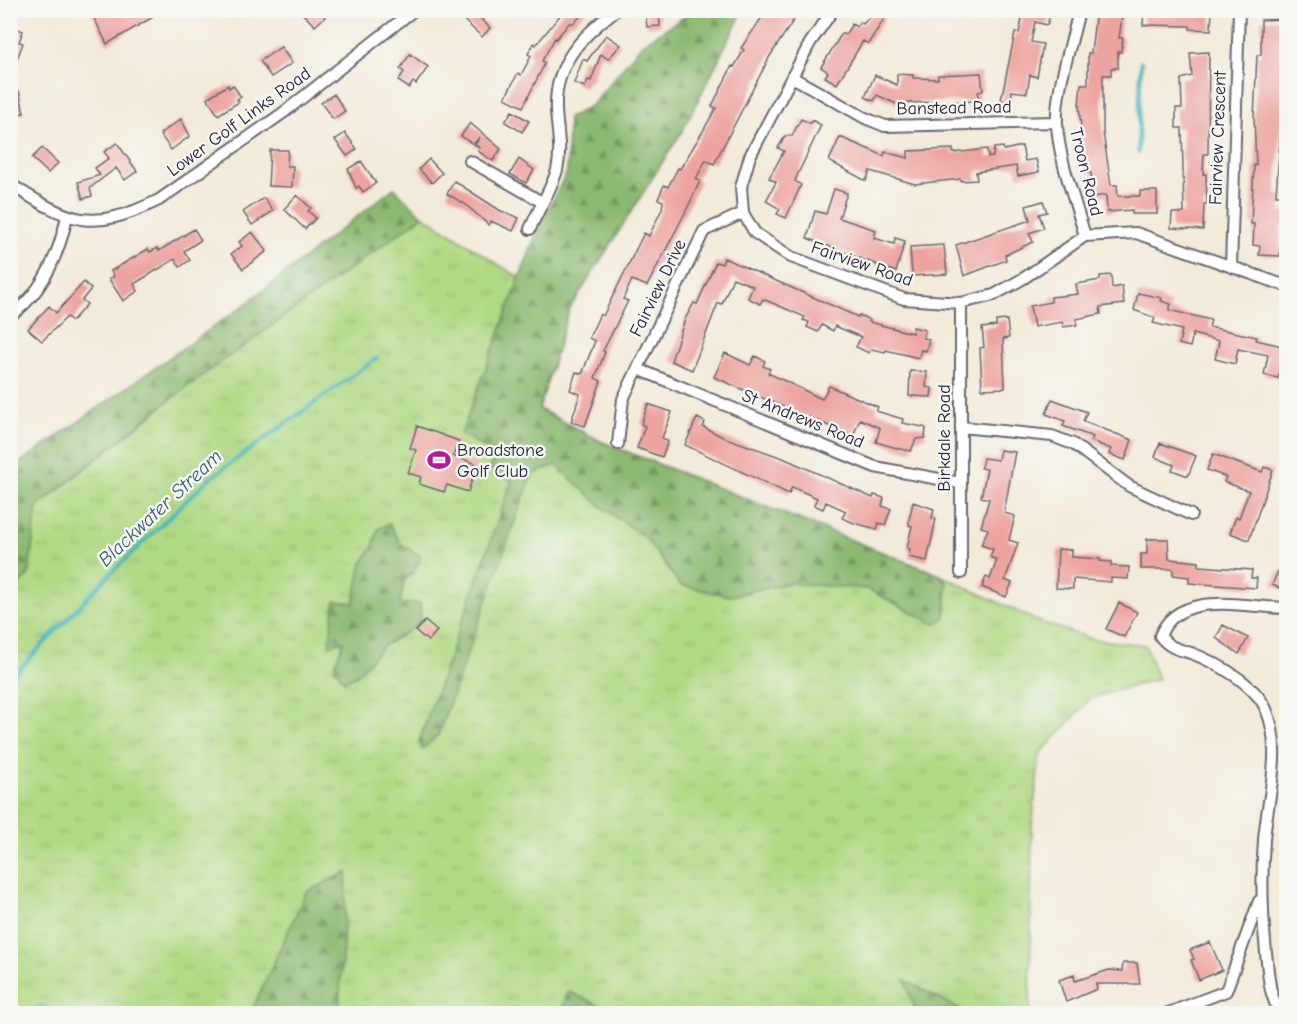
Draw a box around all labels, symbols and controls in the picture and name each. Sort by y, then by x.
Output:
street label: Lower Golf Links Road [163,63,315,181]
street label: Fairview Crescent [1205,70,1231,206]
street label: Banstead Road [896,96,1012,120]
street label: Troon Road [1065,126,1107,218]
street label: Fairview Drive [625,236,691,340]
street label: Fairview Road [808,237,916,291]
street label: Birkdale Road [934,384,955,492]
street label: St Andrews Road [739,385,867,453]
place label: Broadstone Golf Club [457,440,544,482]
water label: Blackwater Stream [93,445,227,571]
sports icon: Broadstone Golf Club [426,447,452,473]

